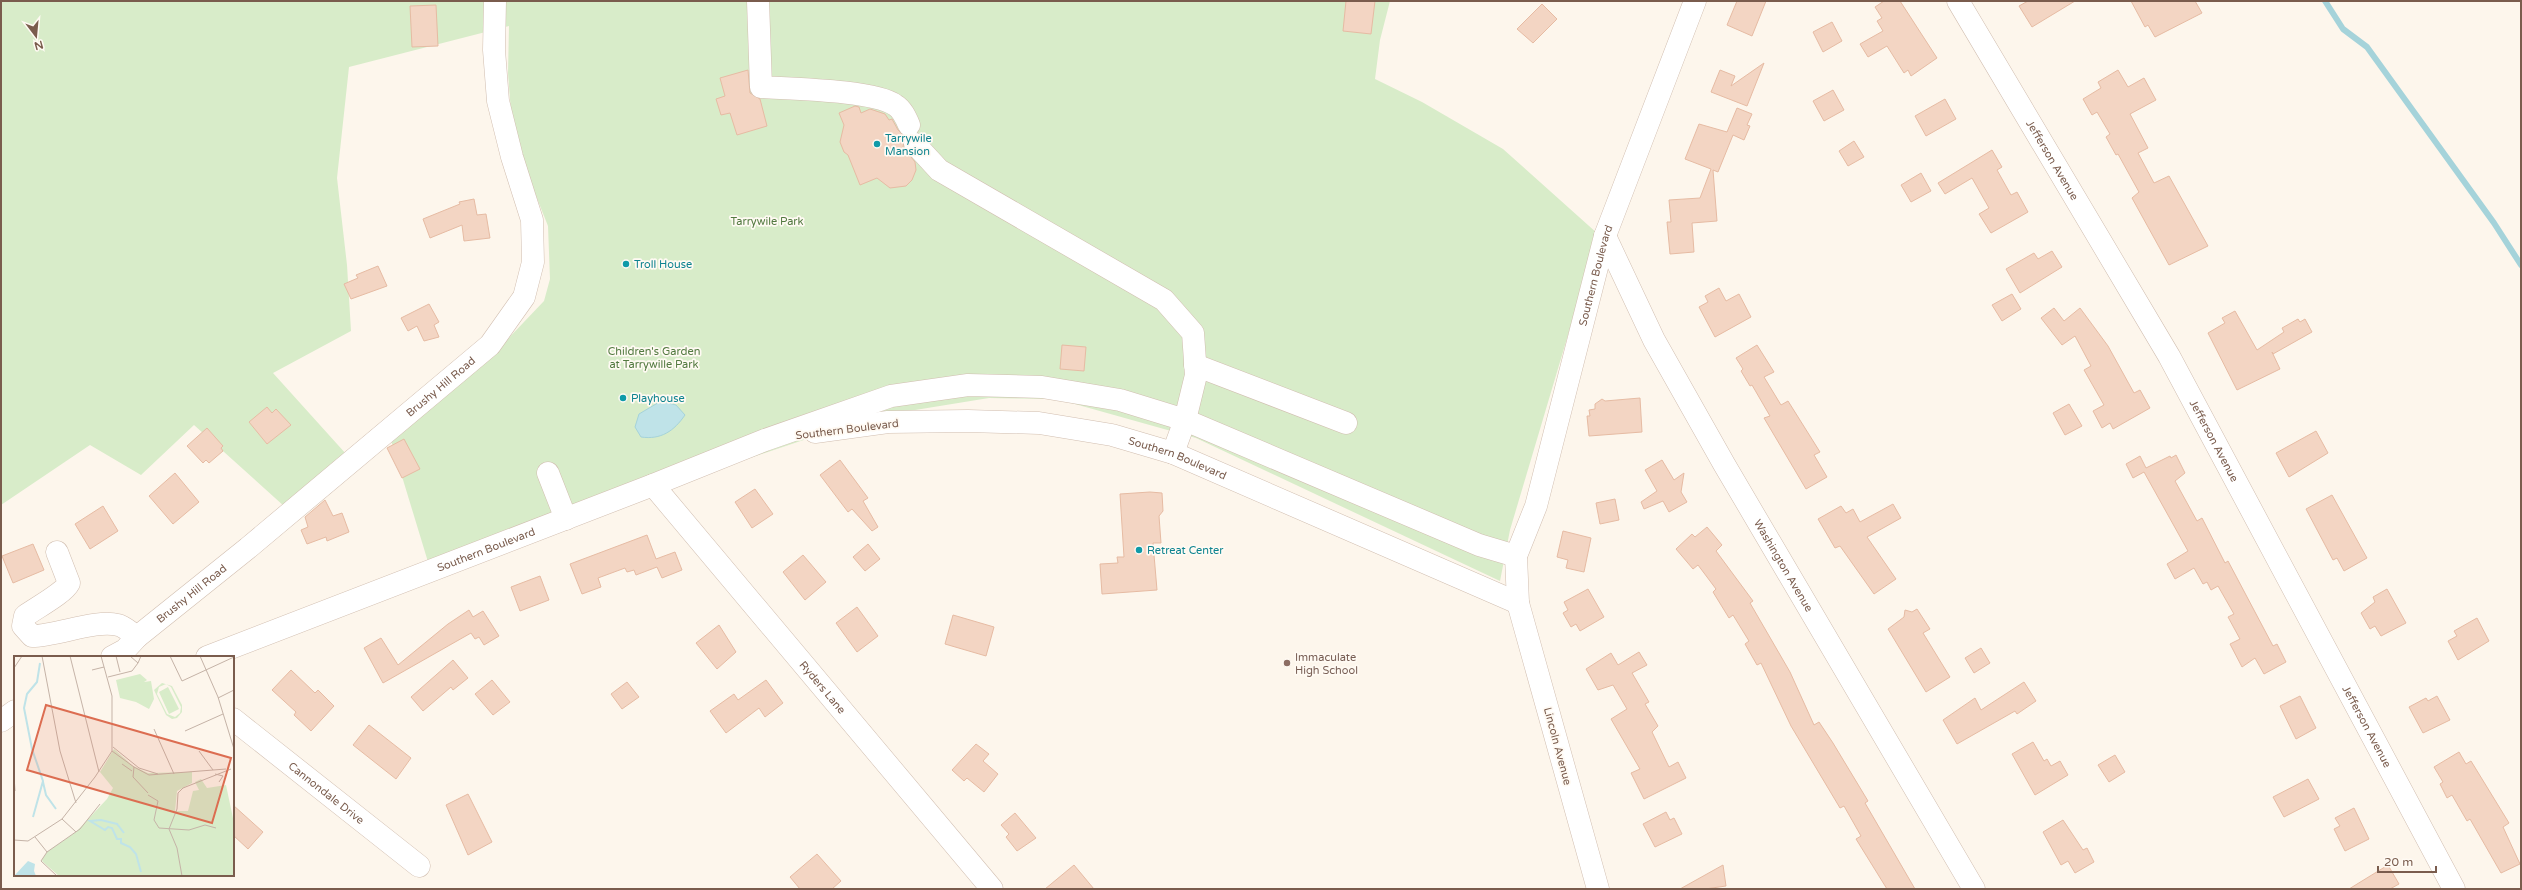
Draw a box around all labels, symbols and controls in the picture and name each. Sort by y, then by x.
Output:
north arrow [16,16,56,56]
text: N [33,38,45,53]
street label: Jefferson Avenue [2023,118,2081,203]
place label: Tarrywile Mansion [885,132,932,158]
marker: Tarrywile Mansion [872,139,882,149]
park label: Tarrywile Park [730,215,804,228]
street label: Southern Boulevard [1576,223,1616,327]
place label: Troll House [634,258,692,271]
marker: Troll House [621,259,631,269]
park label: Children's Garden at Tarrywille Park [608,345,700,371]
street label: Brushy Hill Road [404,354,478,420]
place label: Playhouse [631,392,685,405]
marker: Playhouse [618,393,628,403]
street label: Jefferson Avenue [2187,398,2241,484]
street label: Southern Boulevard [795,417,899,442]
street label: Southern Boulevard [1127,434,1228,482]
street label: Washington Avenue [1751,517,1815,614]
street label: Southern Boulevard [435,525,537,575]
place label: Retreat Center [1147,544,1224,557]
marker: Retreat Center [1134,545,1144,555]
street label: Brushy Hill Road [154,562,229,626]
place label: Immaculate High School [1295,651,1358,677]
inset map [14,656,234,876]
marker: Immaculate High School [1282,658,1292,668]
street label: Ryders Lane [797,659,848,717]
street label: Jefferson Avenue [2339,683,2394,770]
street label: Lincoln Avenue [1541,706,1574,786]
street label: Cannondale Drive [286,759,366,827]
scale bar [2378,848,2436,874]
text: 20 m [2384,855,2413,869]

